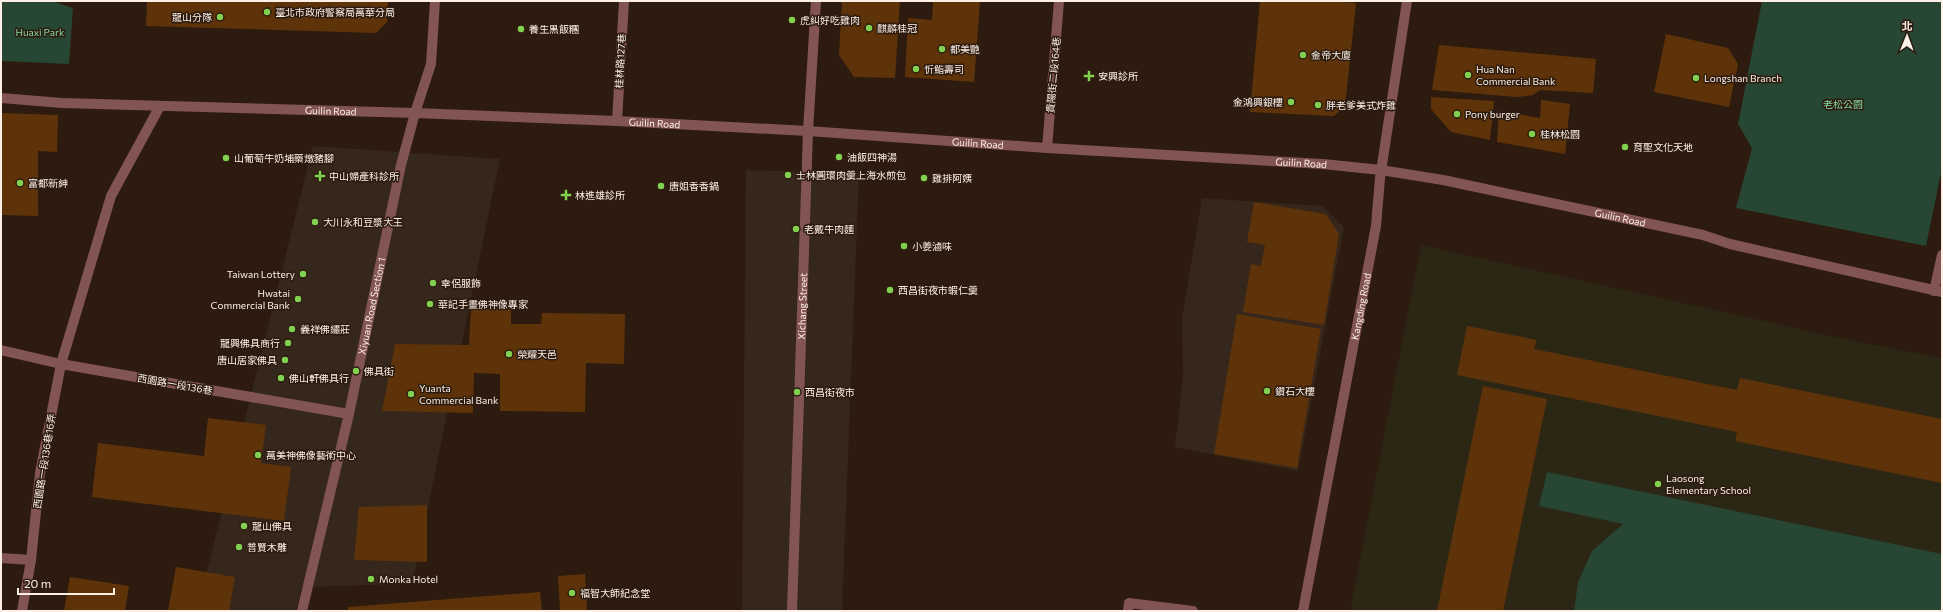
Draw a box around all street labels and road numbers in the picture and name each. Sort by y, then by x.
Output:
street label: 桂林路127巷 [613,33,627,89]
street label: 貴陽街二段164巷 [1044,36,1062,114]
street label: Guilin Road [305,104,357,117]
street label: Guilin Road [628,116,681,130]
street label: Guilin Road [952,135,1004,151]
street label: Guilin Road [1275,155,1328,170]
street label: Guilin Road [1594,206,1647,229]
street label: Xiyuan Road Section 1 [356,256,388,356]
street label: Kangding Road [1349,272,1373,341]
street label: Xichang Street [795,273,809,340]
street label: 西園路一段136巷 [137,371,213,397]
street label: 西園路一段136巷16弄 [31,412,57,510]

